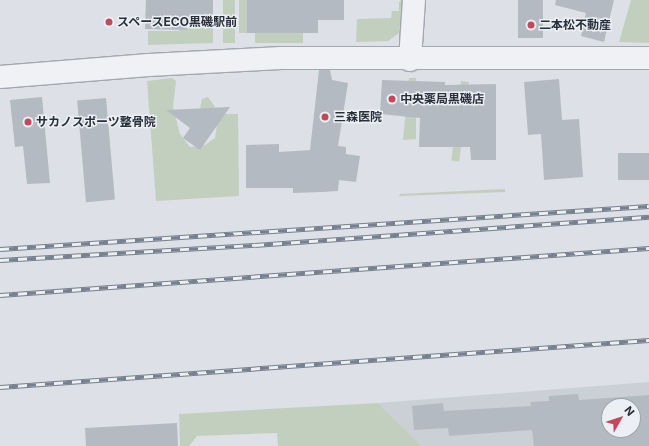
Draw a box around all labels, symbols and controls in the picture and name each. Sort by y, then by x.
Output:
place label: スペースECO黒磯駅前 [117,15,238,29]
marker: スペースECO黒磯駅前 [104,17,114,27]
place label: 二本松不動産 [539,18,611,32]
marker: 二本松不動産 [526,20,536,30]
place label: 中央薬局黒磯店 [400,92,484,106]
marker: 中央薬局黒磯店 [387,94,397,104]
place label: 三森医院 [334,110,382,124]
marker: 三森医院 [319,111,331,123]
place label: サカノスポーツ整骨院 [36,115,156,129]
marker: サカノスポーツ整骨院 [23,117,33,127]
north arrow [601,398,641,438]
text: N [621,403,638,419]

